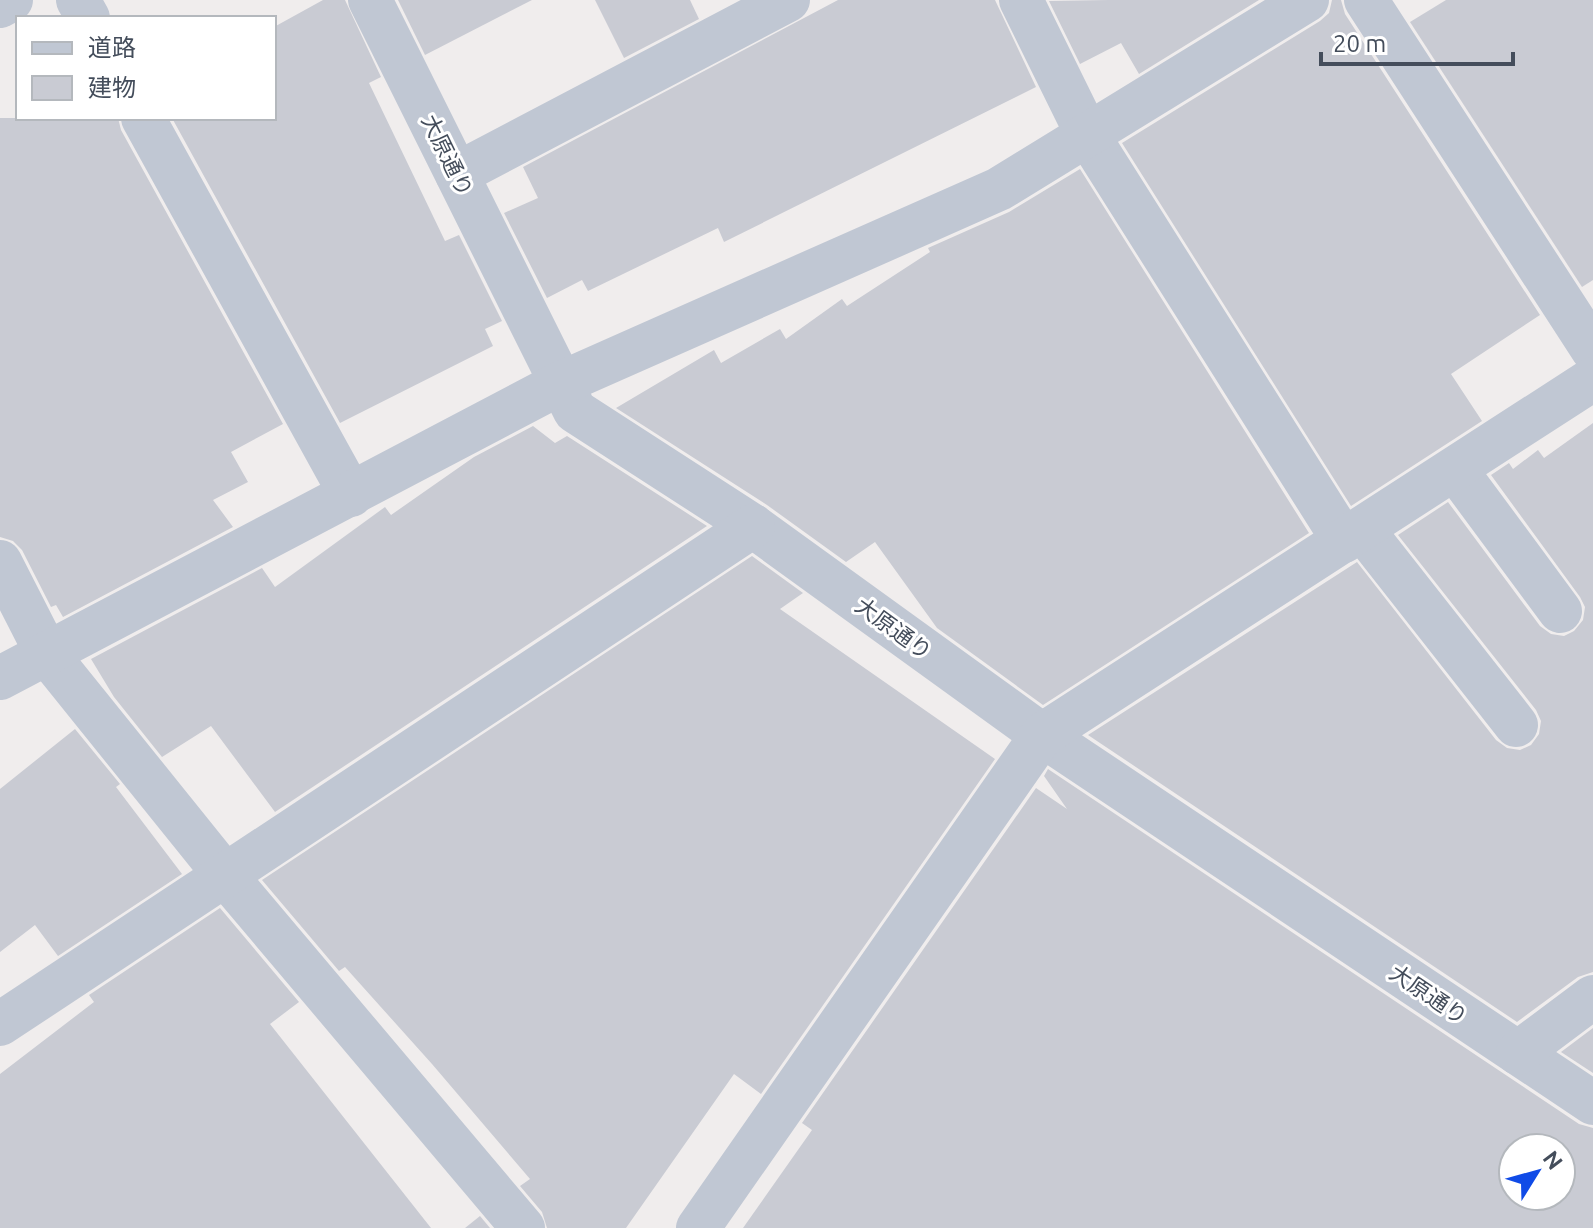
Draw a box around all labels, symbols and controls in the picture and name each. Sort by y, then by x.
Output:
legend [16,16,276,120]
scale bar [1321,16,1513,66]
text: 20 m [1333,30,1386,57]
text: 道路 [88,34,136,61]
text: 建物 [88,74,136,101]
street label: 大原通り [417,110,479,200]
street label: 大原通り [851,592,937,664]
street label: 大原通り [1386,959,1472,1029]
north arrow [1497,1132,1577,1212]
text: N [1538,1146,1568,1174]

